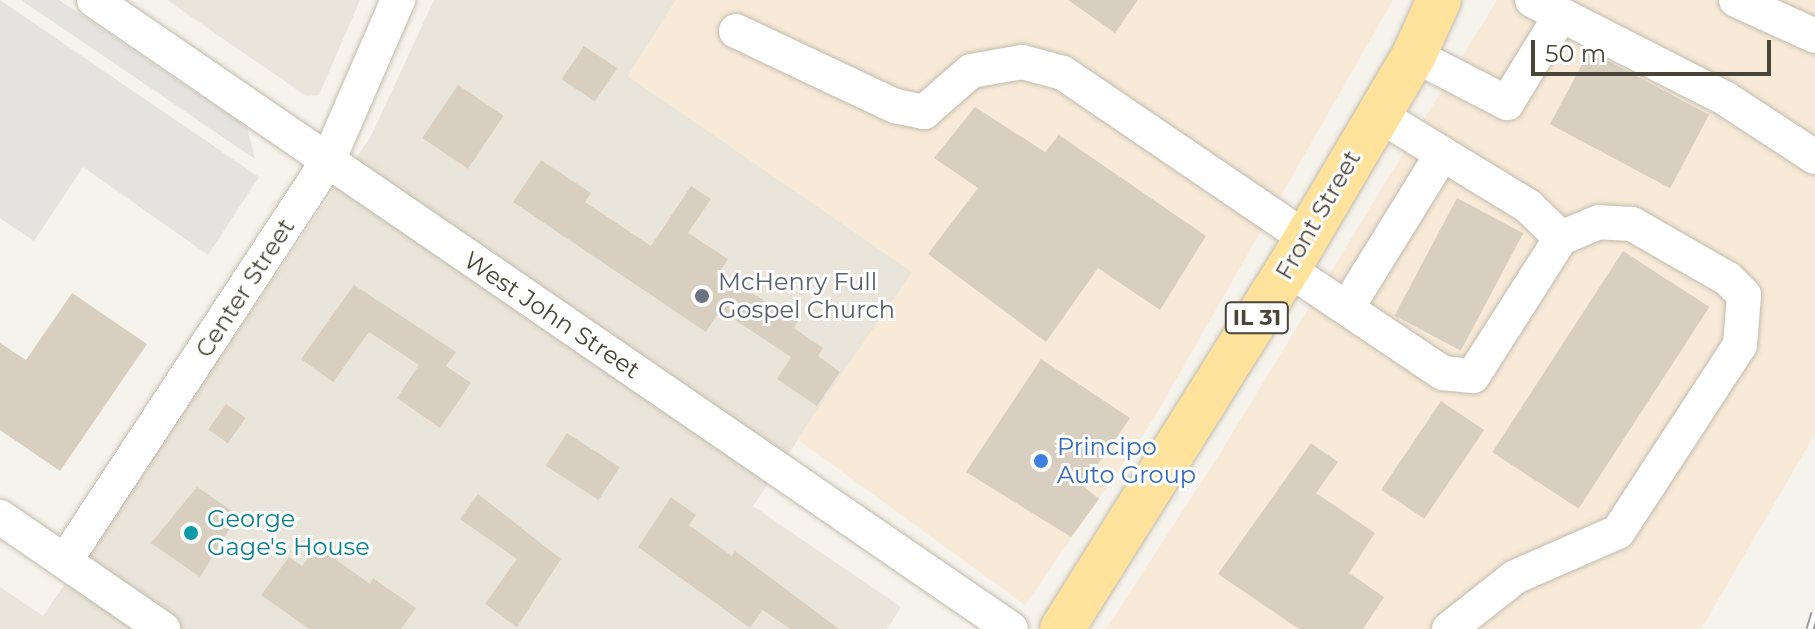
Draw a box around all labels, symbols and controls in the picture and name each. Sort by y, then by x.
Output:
scale bar [1535,24,1775,74]
text: 50 m [1545,39,1606,68]
street label: Front Street [1269,145,1367,285]
street label: Center Street [190,213,300,363]
street label: West John Street [459,245,645,385]
place label: McHenry Full Gospel Church [718,268,895,324]
marker: McHenry Full Gospel Church [693,287,711,305]
road number: IL 31 [1223,300,1291,336]
place label: Principo Auto Group [1057,433,1196,489]
marker: Principo Auto Group [1032,452,1050,470]
place label: George Gage's House [207,505,370,561]
marker: George Gage's House [182,524,200,542]

